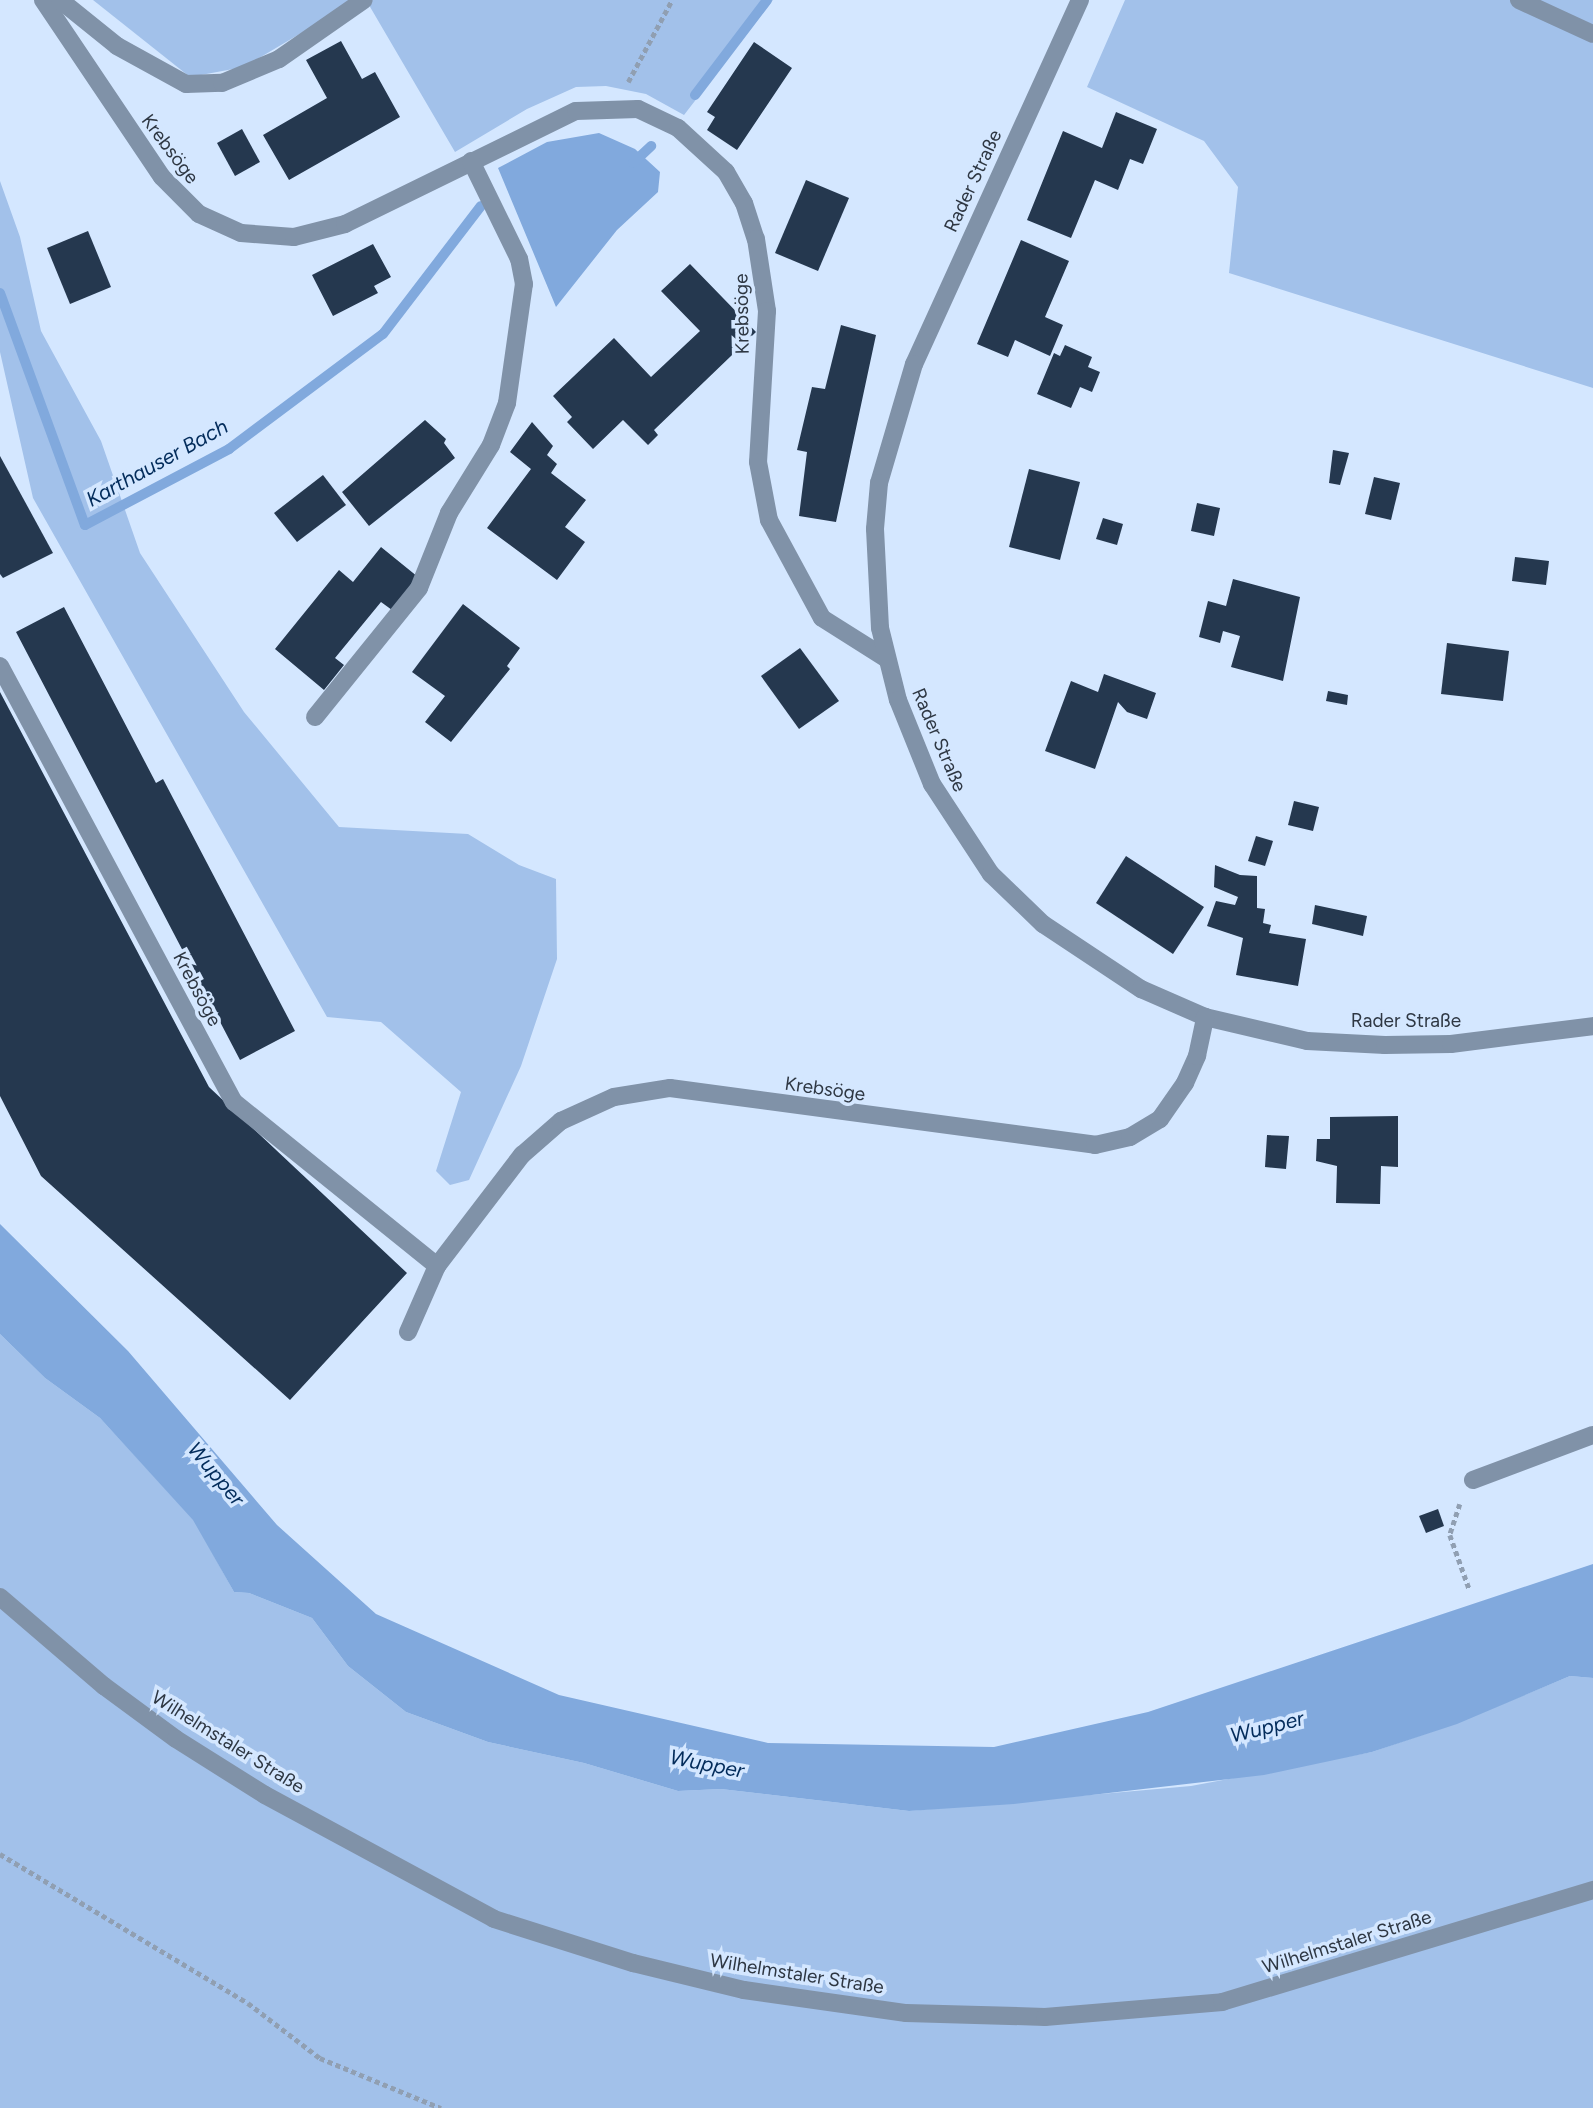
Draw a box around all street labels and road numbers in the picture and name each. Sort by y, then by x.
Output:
street label: Krebsöge [137,110,203,188]
street label: Rader Straße [939,126,1007,236]
street label: Krebsöge [730,273,754,355]
street label: Rader Straße [907,685,971,795]
street label: Krebsöge [168,948,226,1030]
street label: Rader Straße [1351,1010,1461,1032]
street label: Krebsöge [783,1072,867,1106]
street label: Wilhelmstaler Straße [148,1686,308,1798]
street label: Wilhelmstaler Straße [1260,1905,1434,1979]
street label: Wilhelmstaler Straße [709,1949,885,1999]

